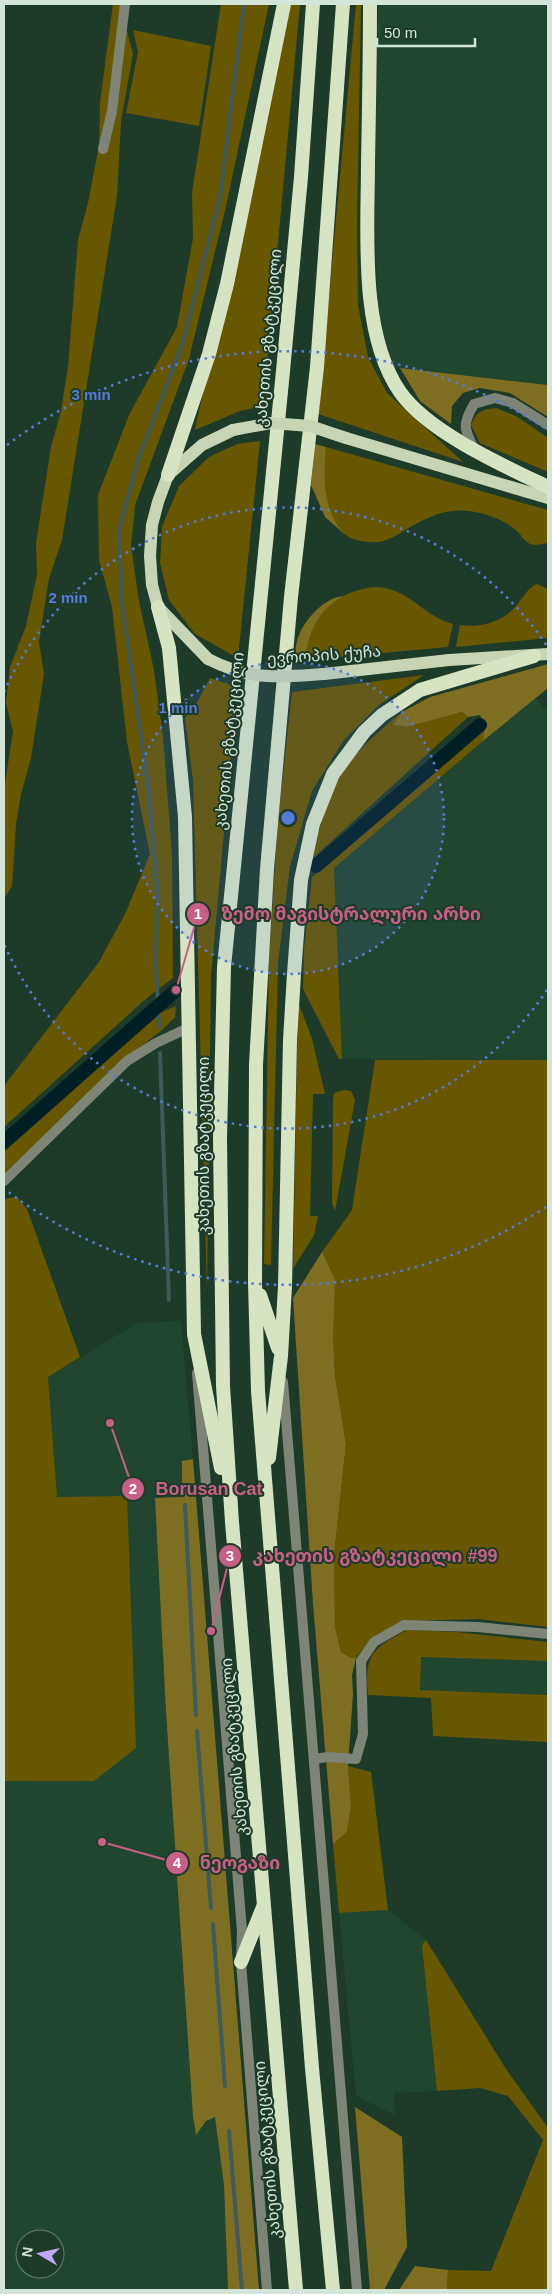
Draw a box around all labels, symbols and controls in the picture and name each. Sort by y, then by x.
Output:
scale bar [377,15,474,47]
text: 50 m [384,24,417,41]
street label: კახეთის გზატკეცილი [252,248,286,428]
text: 3 min [71,386,111,403]
text: 2 min [48,589,88,606]
street label: ევროპის ქუჩა [266,643,382,668]
street label: კახეთის გზატკეცილი [211,651,249,831]
text: 1 min [158,699,198,716]
centre of rings [279,809,297,827]
callout: ზემო მაგისტრალური არხი [186,898,490,931]
text: ზემო მაგისტრალური არხი [221,904,481,925]
text: 1 [194,905,202,922]
street label: კახეთის გზატკეცილი [195,1057,214,1235]
callout: Borusan Cat [121,1472,273,1505]
text: Borusan Cat [155,1479,263,1499]
text: 2 [129,1480,137,1497]
callout: კახეთის გზატკეცილი #99 [218,1539,508,1572]
text: კახეთის გზატკეცილი #99 [253,1546,497,1567]
text: 3 [226,1547,234,1564]
street label: კახეთის გზატკეცილი [218,1657,252,1837]
callout: ნეოგაზი [165,1846,290,1879]
text: ნეოგაზი [200,1853,280,1873]
text: 4 [173,1854,182,1871]
street label: კახეთის გზატკეცილი [251,2060,285,2240]
north arrow [15,2229,65,2279]
text: N [18,2246,36,2258]

